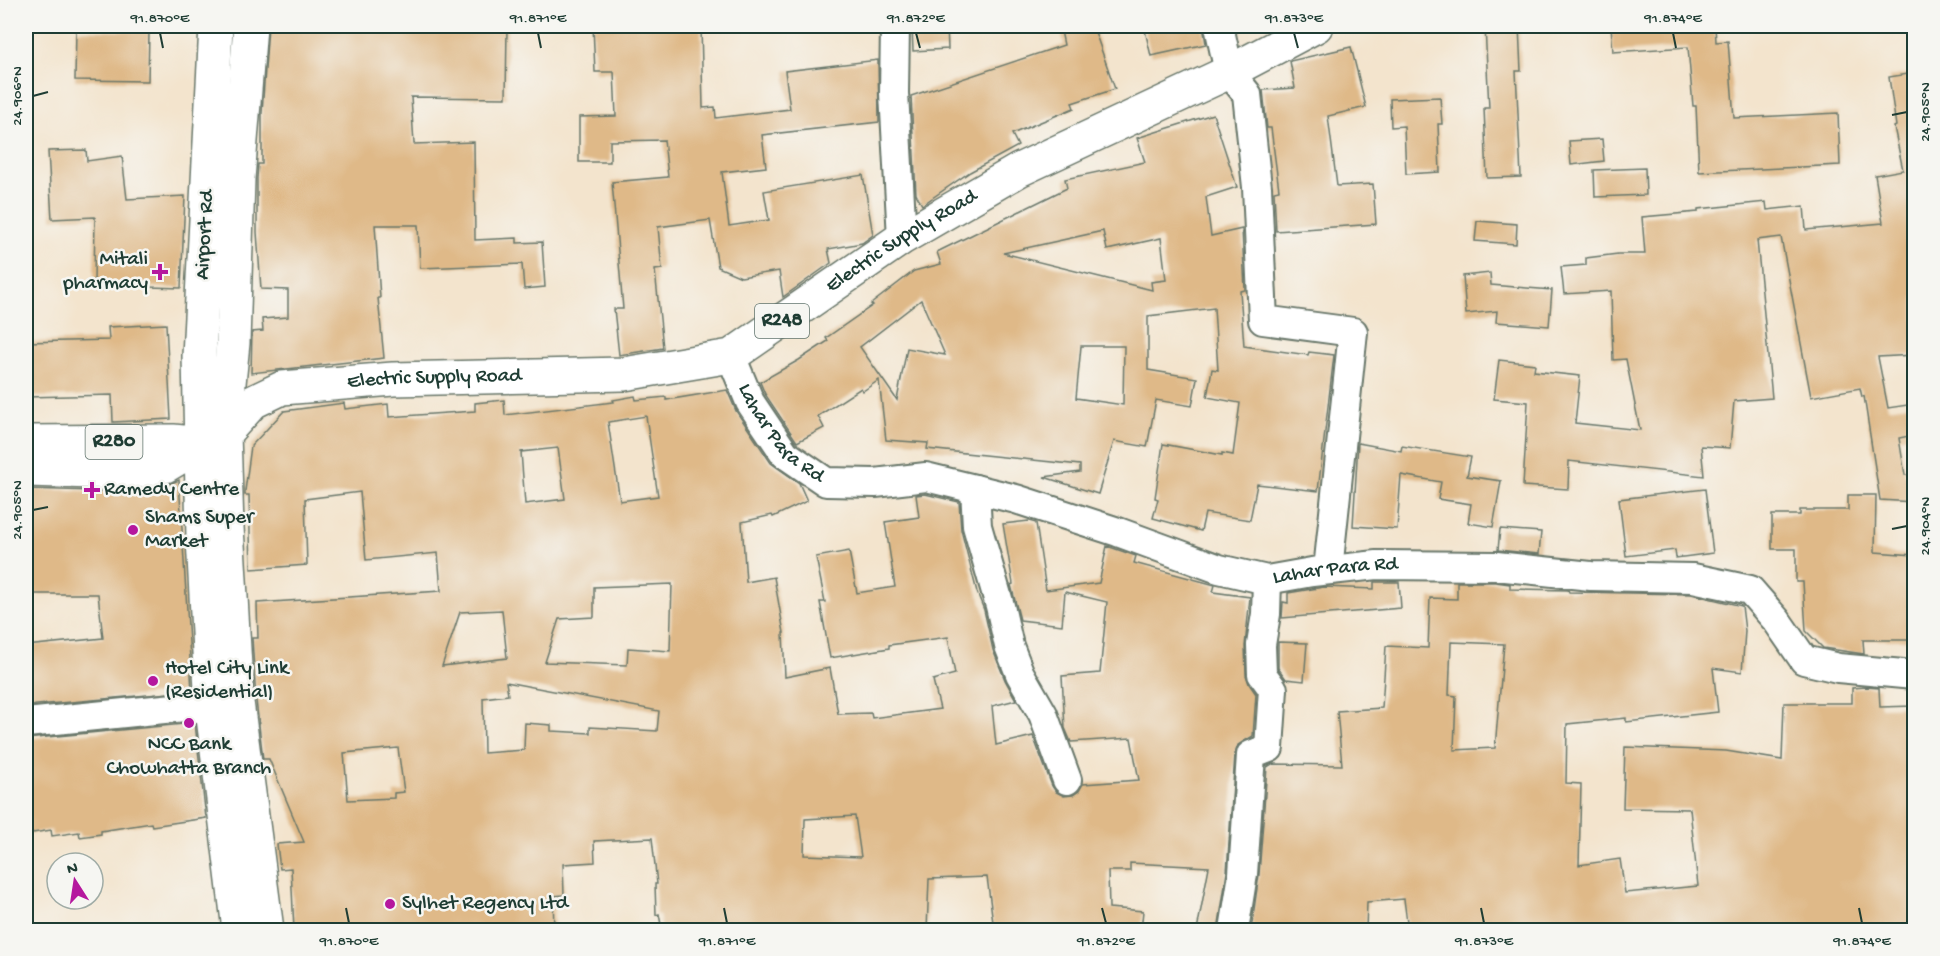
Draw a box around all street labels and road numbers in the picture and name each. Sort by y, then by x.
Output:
street label: Electric Supply Road [821,183,983,299]
street label: Airport Rd [191,188,221,281]
road number: R248 [755,304,809,338]
street label: Electric Supply Road [346,364,524,395]
street label: Lahar Para Rd [731,380,830,490]
road number: R280 [86,425,142,459]
street label: Lahar Para Rd [1271,552,1399,591]

